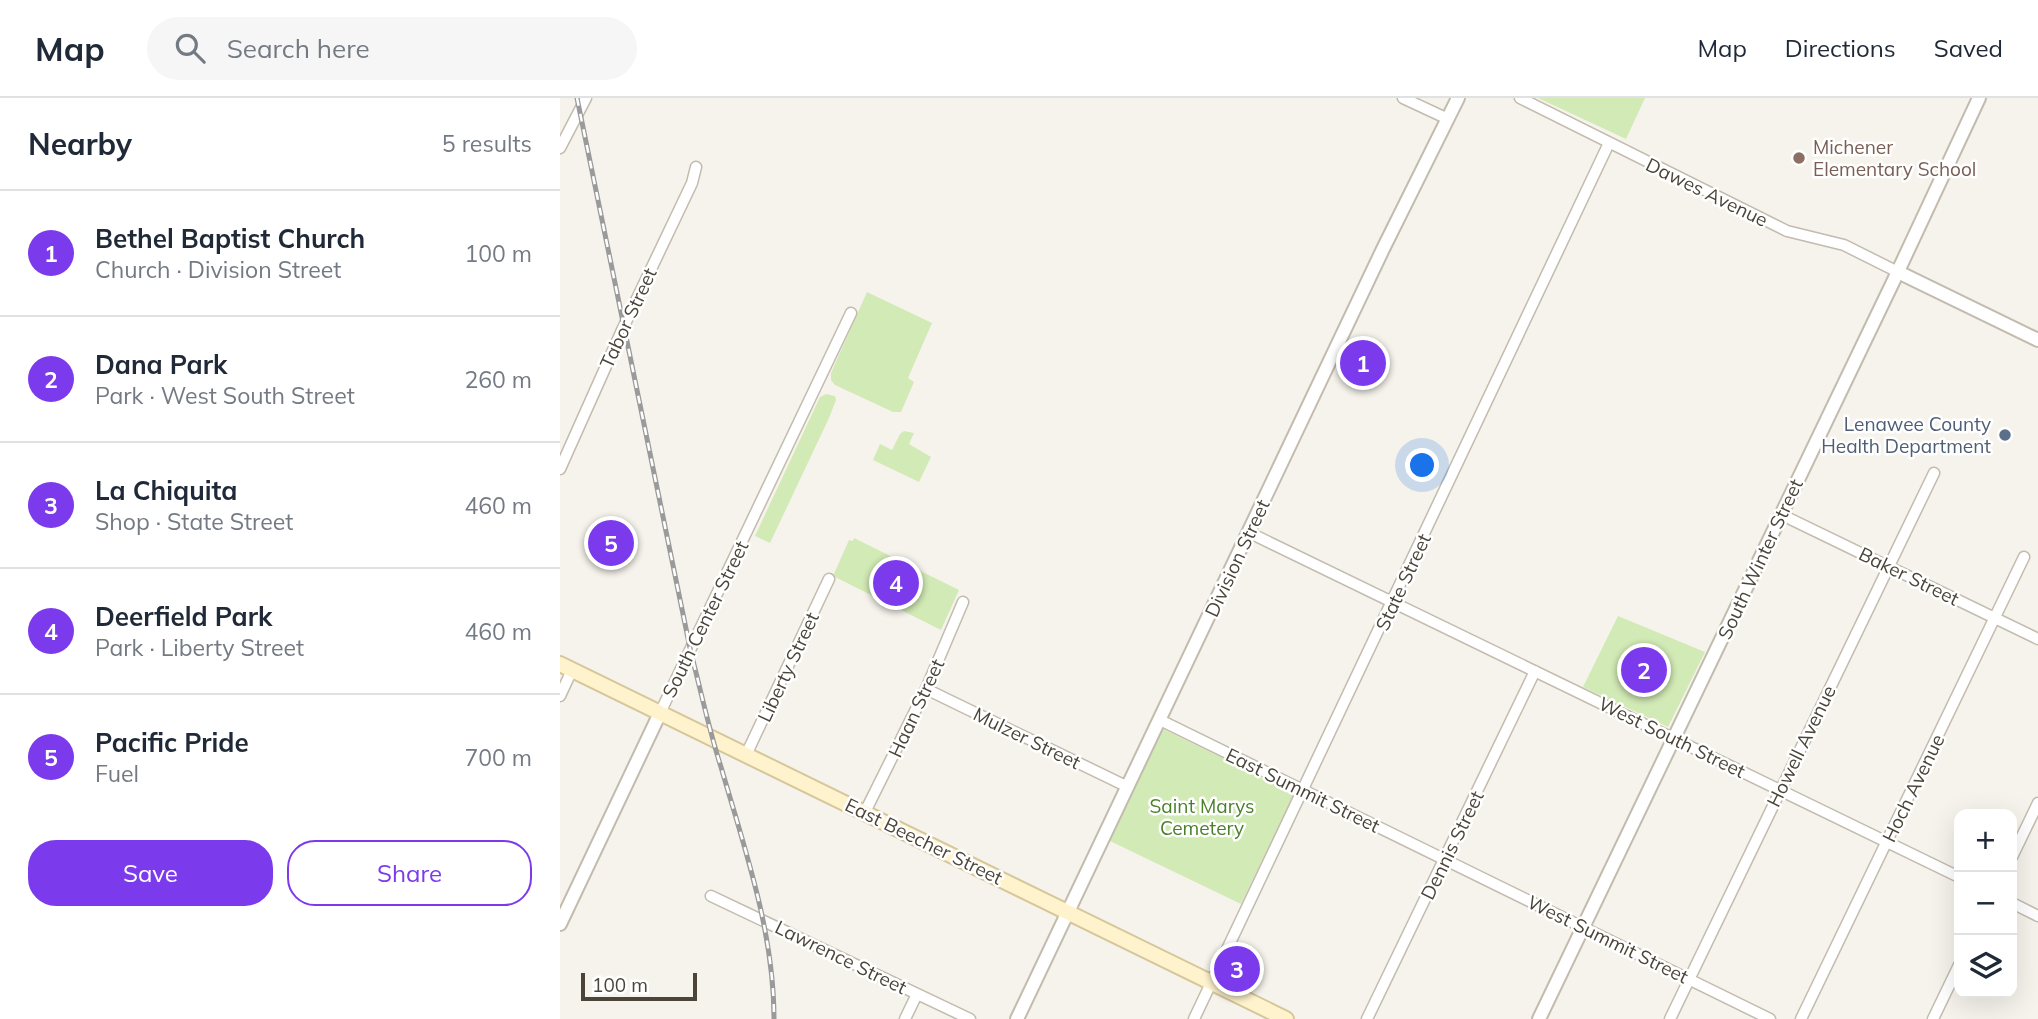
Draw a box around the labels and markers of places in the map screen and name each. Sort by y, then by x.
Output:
place label: Michener Elementary School [1813,135,1976,181]
marker: Michener Elementary School [1791,150,1807,166]
pin: 1 [1340,337,1386,389]
place label: Lenawee County Health Department [1821,412,1991,458]
marker: Lenawee County Health Department [1997,427,2013,443]
pin: 5 [588,517,634,569]
pin: 4 [873,557,919,609]
pin: 2 [1621,644,1667,696]
pin: 3 [1214,943,1260,995]

